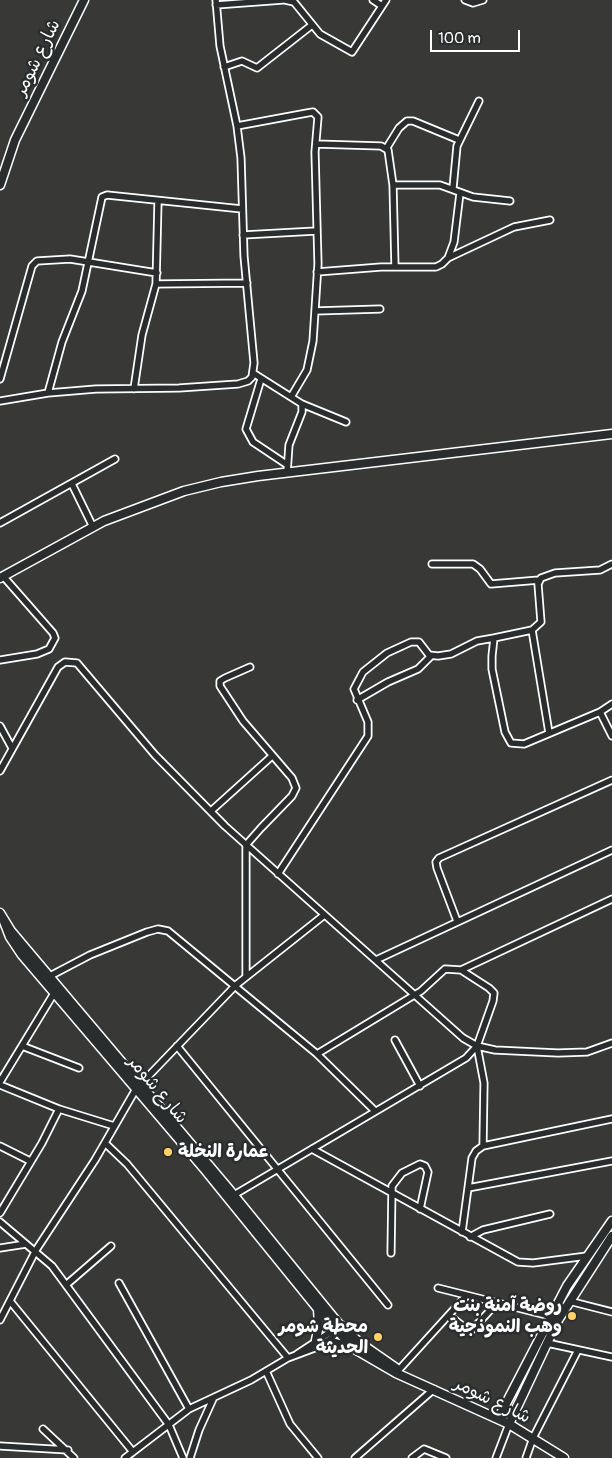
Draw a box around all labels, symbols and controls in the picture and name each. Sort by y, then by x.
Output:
street label: شارع شومر [10,16,66,100]
scale bar [432,20,522,52]
text: 100 m [438,29,481,48]
street label: شارع شومر [122,1052,192,1128]
place label: عمارة النخلة [178,1141,269,1163]
marker: عمارة النخلة [162,1146,174,1158]
place label: روضة آمنة بنت وهب النموذجية [449,1295,562,1338]
marker: روضة آمنة بنت وهب النموذجية [566,1310,578,1322]
place label: محطة شومر الحديثة [279,1316,368,1358]
marker: محطة شومر الحديثة [372,1331,384,1343]
street label: شارع شومر [450,1373,534,1429]

